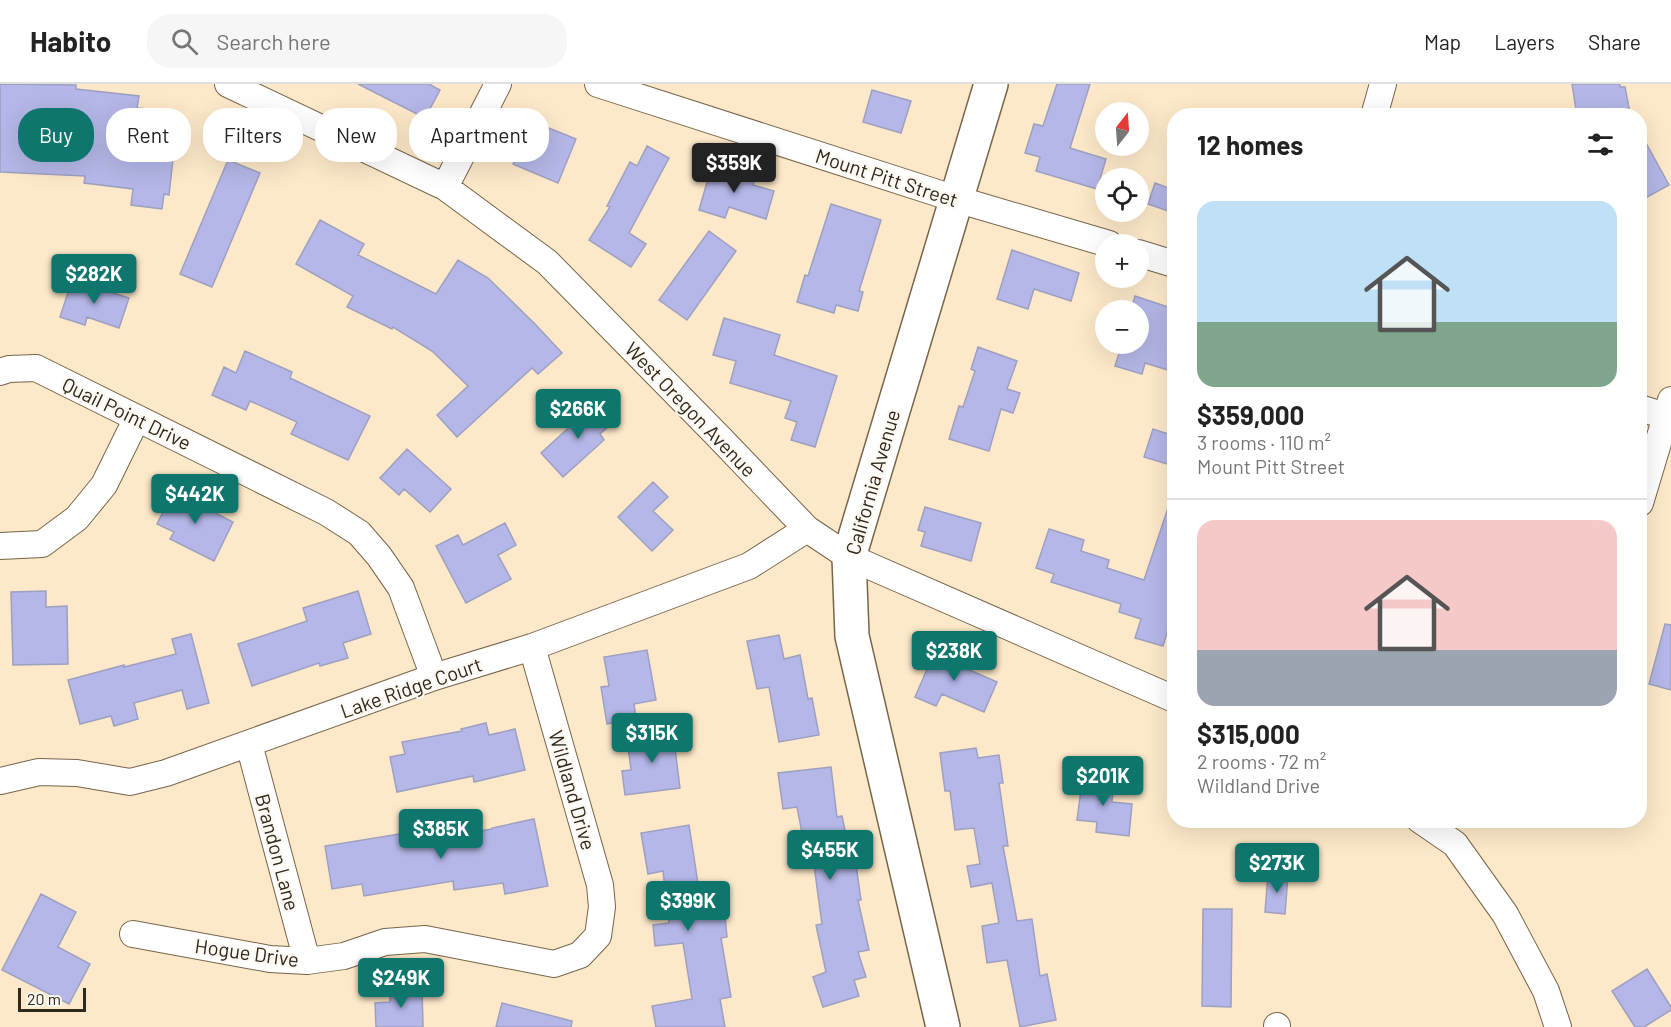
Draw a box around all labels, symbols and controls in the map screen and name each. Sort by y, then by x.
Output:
search box [147,14,567,68]
text: Habito [30,24,111,58]
icon: search [168,25,201,58]
text: Search here [216,28,331,54]
text: Map [1424,29,1461,54]
text: Layers [1494,29,1555,54]
text: Share [1588,29,1641,54]
north arrow [1095,102,1149,156]
map controls [1095,102,1149,354]
chip: Buy [18,108,94,162]
chip: Rent [106,108,191,162]
chip: Filters [203,108,303,162]
chip: New [315,108,397,162]
chip: Apartment [409,108,549,162]
icon: filters [1584,128,1617,161]
text: 12 homes [1197,129,1303,160]
pin: $359K [692,143,776,194]
street label: Mount Pitt Street [813,143,961,211]
text: $359K [706,150,762,174]
button: locate [1095,168,1149,222]
button: + [1095,234,1149,288]
icon: home [1353,240,1461,348]
pin: $282K [52,254,136,305]
text: $282K [65,261,123,285]
button: − [1095,300,1149,354]
street label: West Oregon Avenue [620,337,762,481]
street label: Quail Point Drive [59,371,195,455]
pin: $266K [536,389,620,440]
text: $266K [550,396,606,420]
text: $359,000 [1197,399,1304,430]
street label: California Avenue [840,407,904,557]
text: 3 rooms · 110 m² [1197,430,1331,454]
text: Mount Pitt Street [1197,454,1345,478]
pin: $442K [153,474,237,525]
text: $442K [165,481,225,505]
icon: home [1353,559,1461,667]
pin: $238K [912,631,996,682]
text: $238K [926,638,982,662]
street label: Lake Ridge Court [337,652,485,722]
pin: $315K [610,713,694,764]
text: $315,000 [1197,718,1300,749]
text: $315K [626,720,678,744]
street label: Wildland Drive [544,728,602,852]
text: 2 rooms · 72 m² [1197,749,1326,773]
pin: $201K [1061,756,1145,807]
text: $201K [1076,763,1130,787]
text: Wildland Drive [1197,773,1320,797]
street label: Brandon Lane [251,791,305,913]
pin: $385K [399,809,483,860]
text: $385K [413,816,469,840]
pin: $455K [788,830,872,881]
text: $455K [801,837,859,861]
pin: $273K [1235,843,1319,894]
text: $273K [1249,850,1305,874]
pin: $399K [646,881,730,932]
text: $399K [660,888,716,912]
street label: Hogue Drive [194,933,300,971]
pin: $249K [359,958,443,1009]
text: $249K [372,965,430,989]
scale bar [18,985,86,1012]
text: 20 m [27,989,61,1008]

